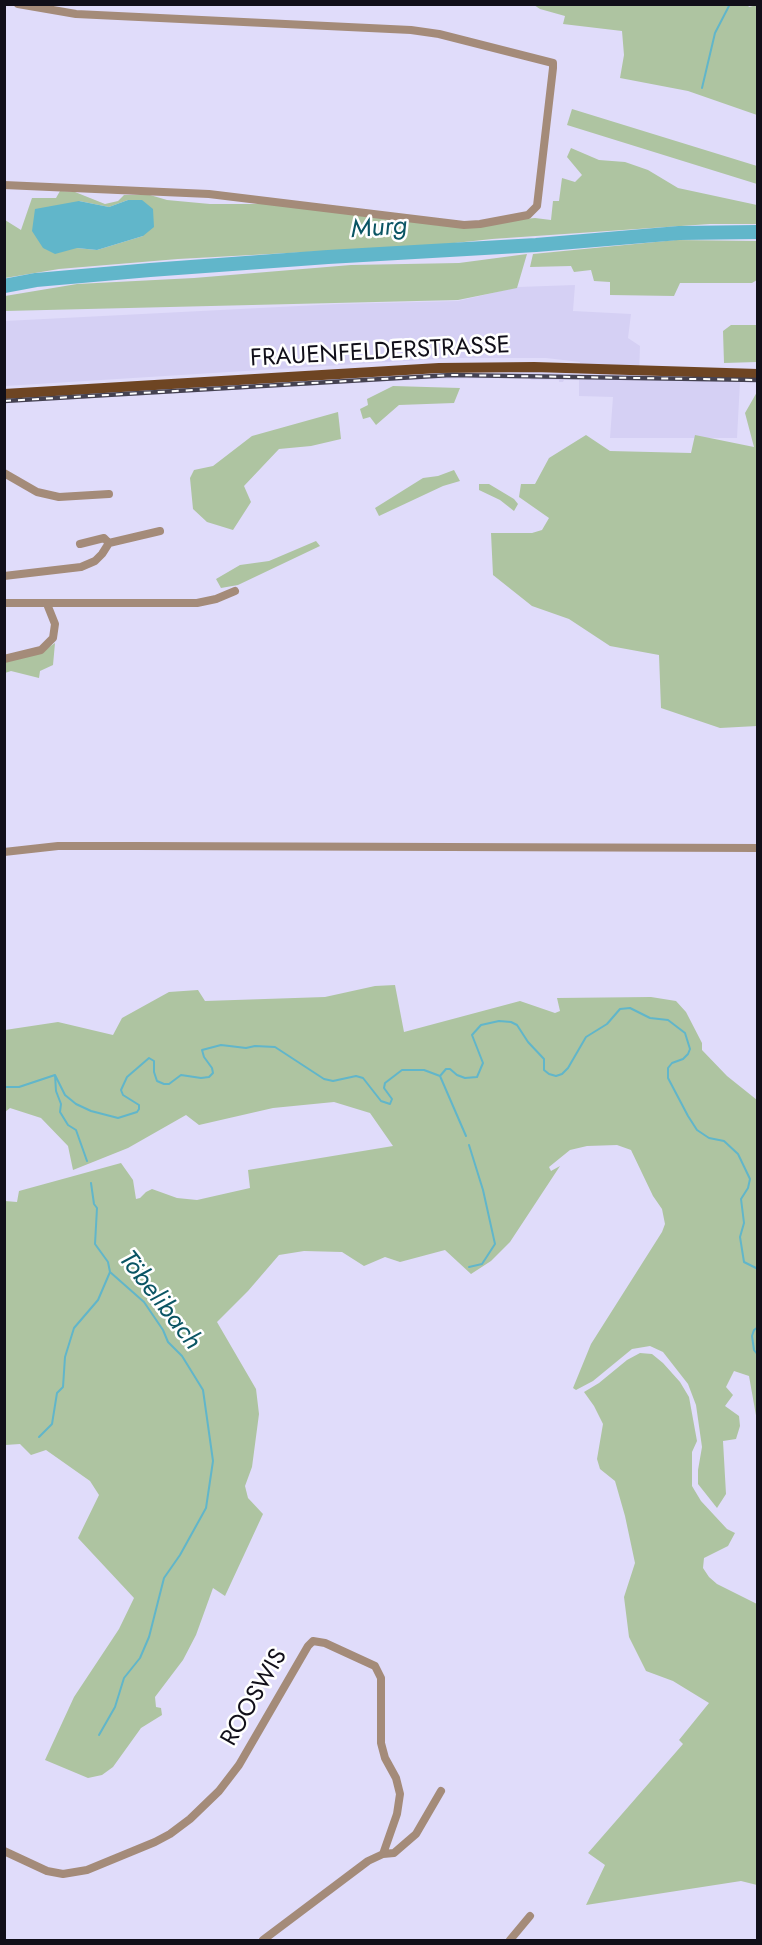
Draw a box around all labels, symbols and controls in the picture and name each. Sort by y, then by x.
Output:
water label: Murg [350,211,408,247]
street label: FRAUENFELDERSTRASSE [249,332,511,374]
water label: Töbelibach [111,1245,207,1357]
street label: ROOSWIS [216,1644,294,1752]

